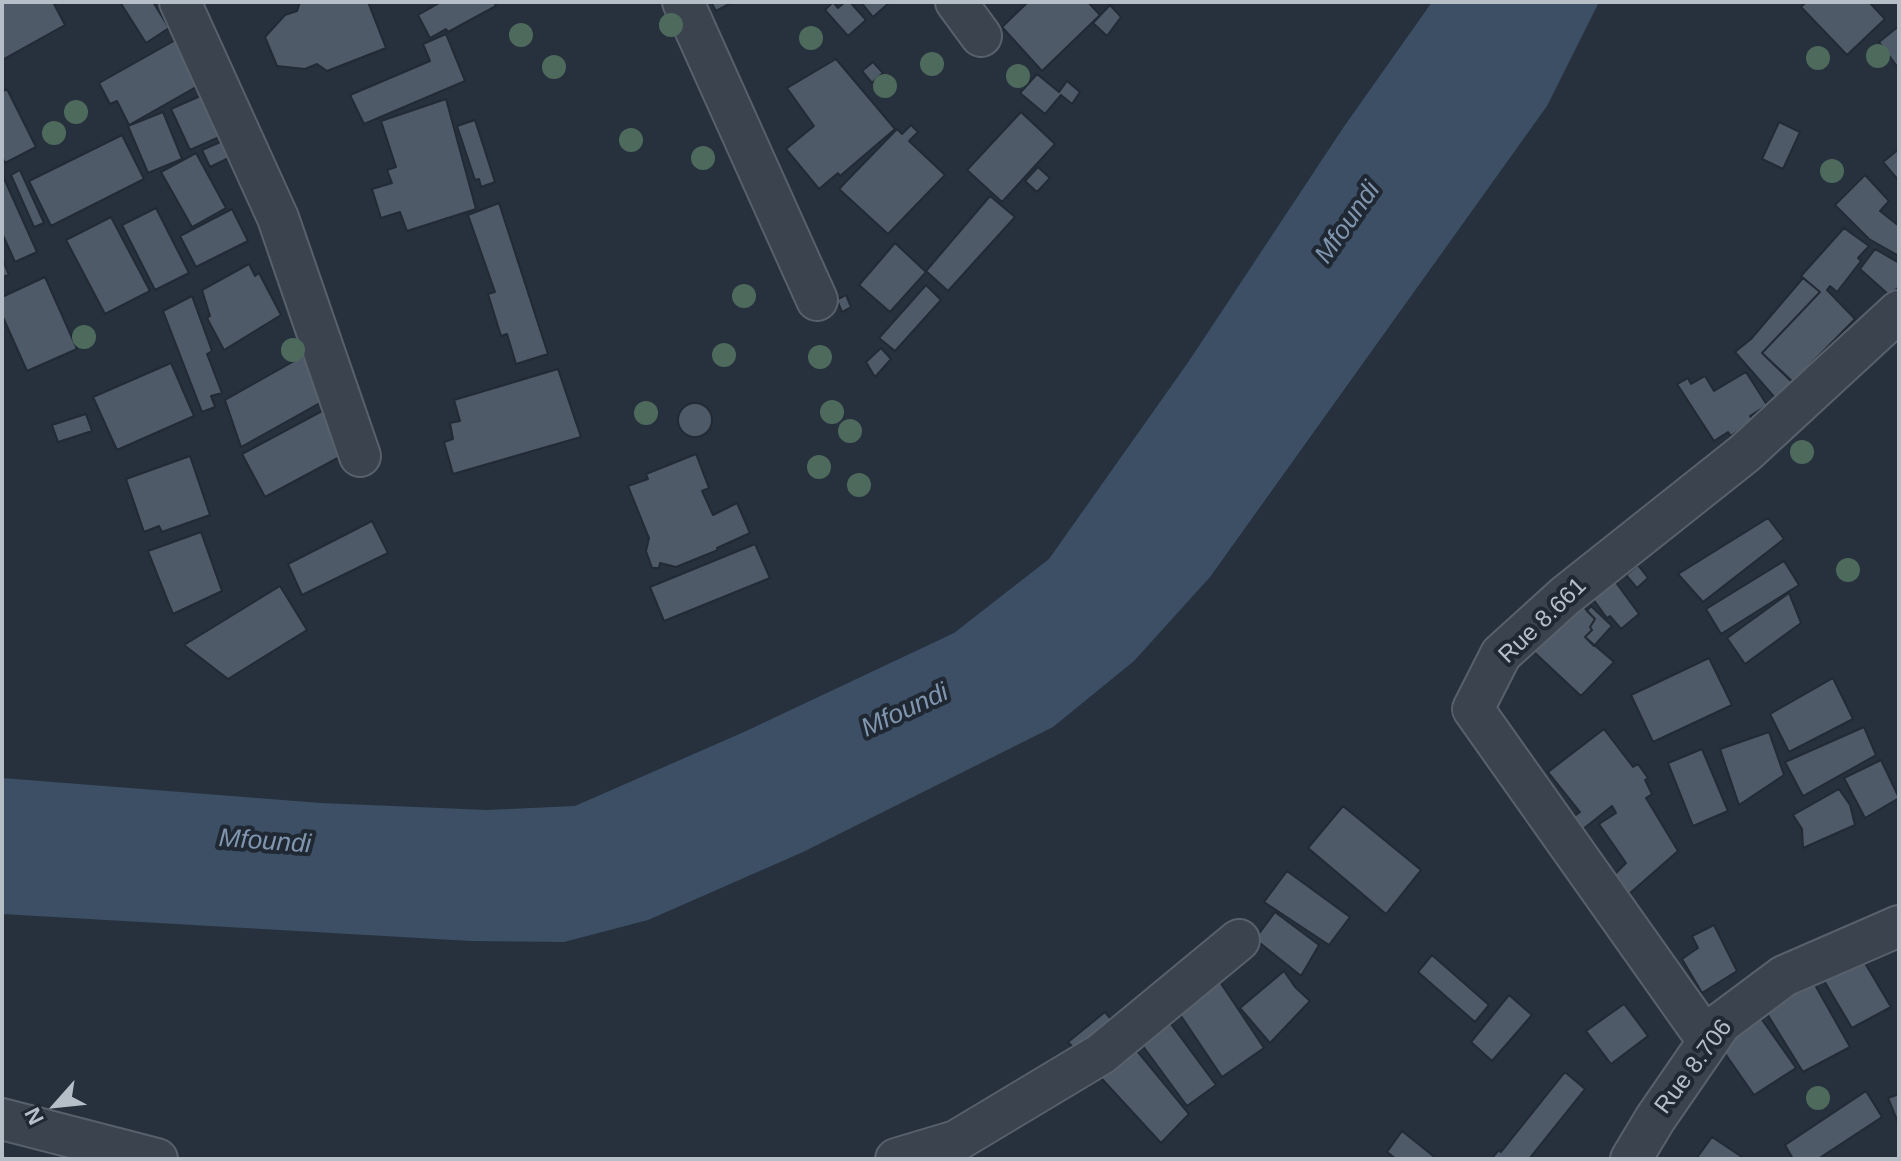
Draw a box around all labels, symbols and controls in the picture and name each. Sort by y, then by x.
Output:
water label: Mfoundi [1309,176,1387,270]
street label: Rue 8.661 [1493,572,1593,670]
water label: Mfoundi [856,677,954,745]
water label: Mfoundi [218,823,312,861]
street label: Rue 8.706 [1649,1014,1739,1120]
north arrow [16,1065,96,1145]
text: N [19,1103,49,1129]

